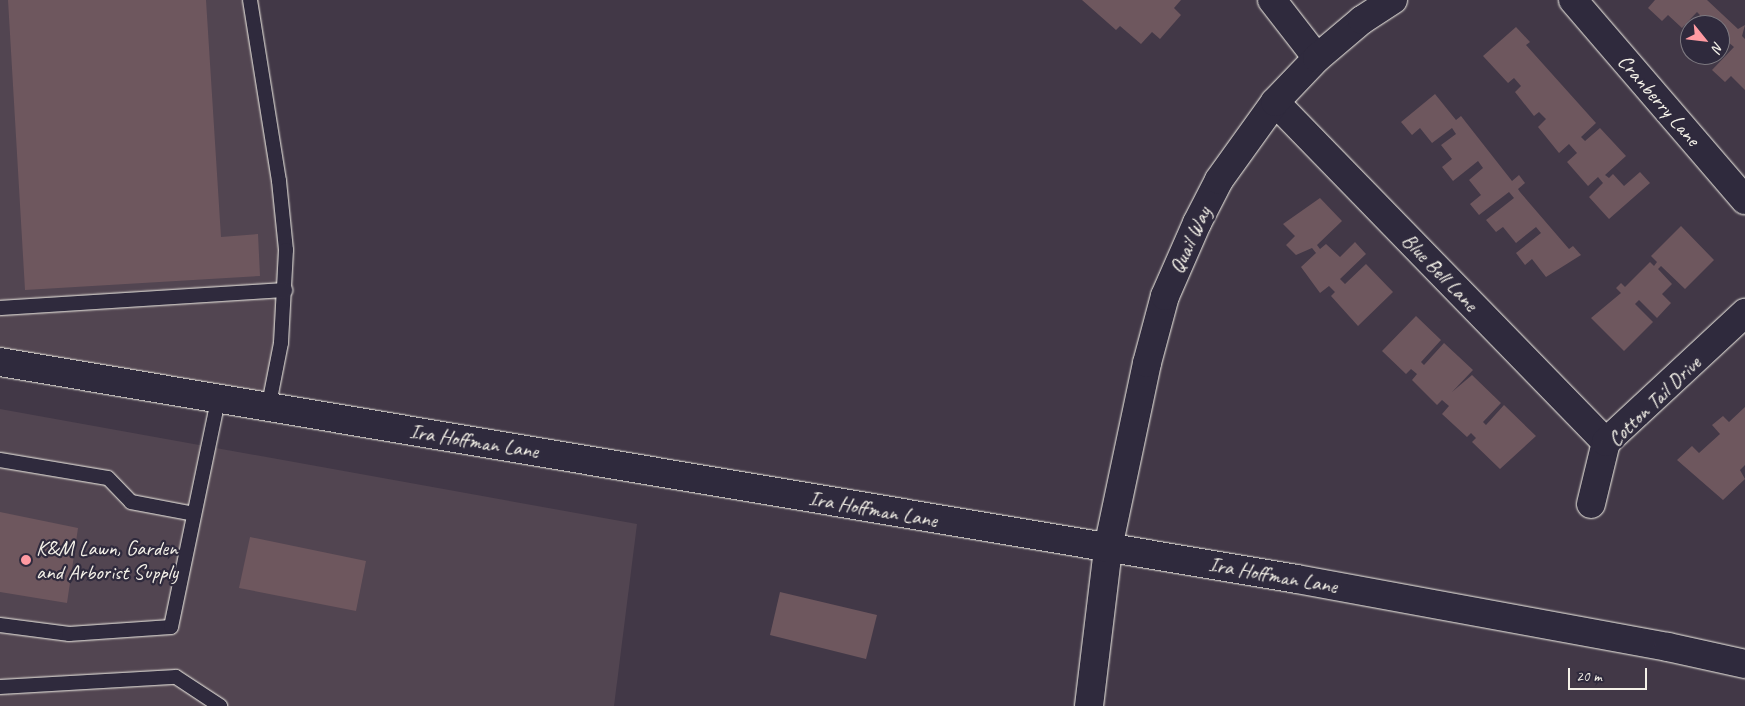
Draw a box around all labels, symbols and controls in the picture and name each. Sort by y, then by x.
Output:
north arrow [1680,15,1730,65]
text: N [1708,39,1727,55]
street label: Cranberry Lane [1612,49,1706,151]
street label: Quail Way [1164,203,1216,277]
street label: Blue Bell Lane [1397,228,1483,316]
street label: Cotton Tail Drive [1602,350,1706,452]
street label: Ira Hoffman Lane [408,418,540,464]
street label: Ira Hoffman Lane [807,485,939,533]
place label: K&M Lawn, Garden and Arborist Supply [36,535,177,585]
street label: Ira Hoffman Lane [1207,551,1339,599]
marker: K&M Lawn, Garden and Arborist Supply [20,554,32,566]
scale bar [1570,658,1649,690]
text: 20 m [1576,667,1602,686]

